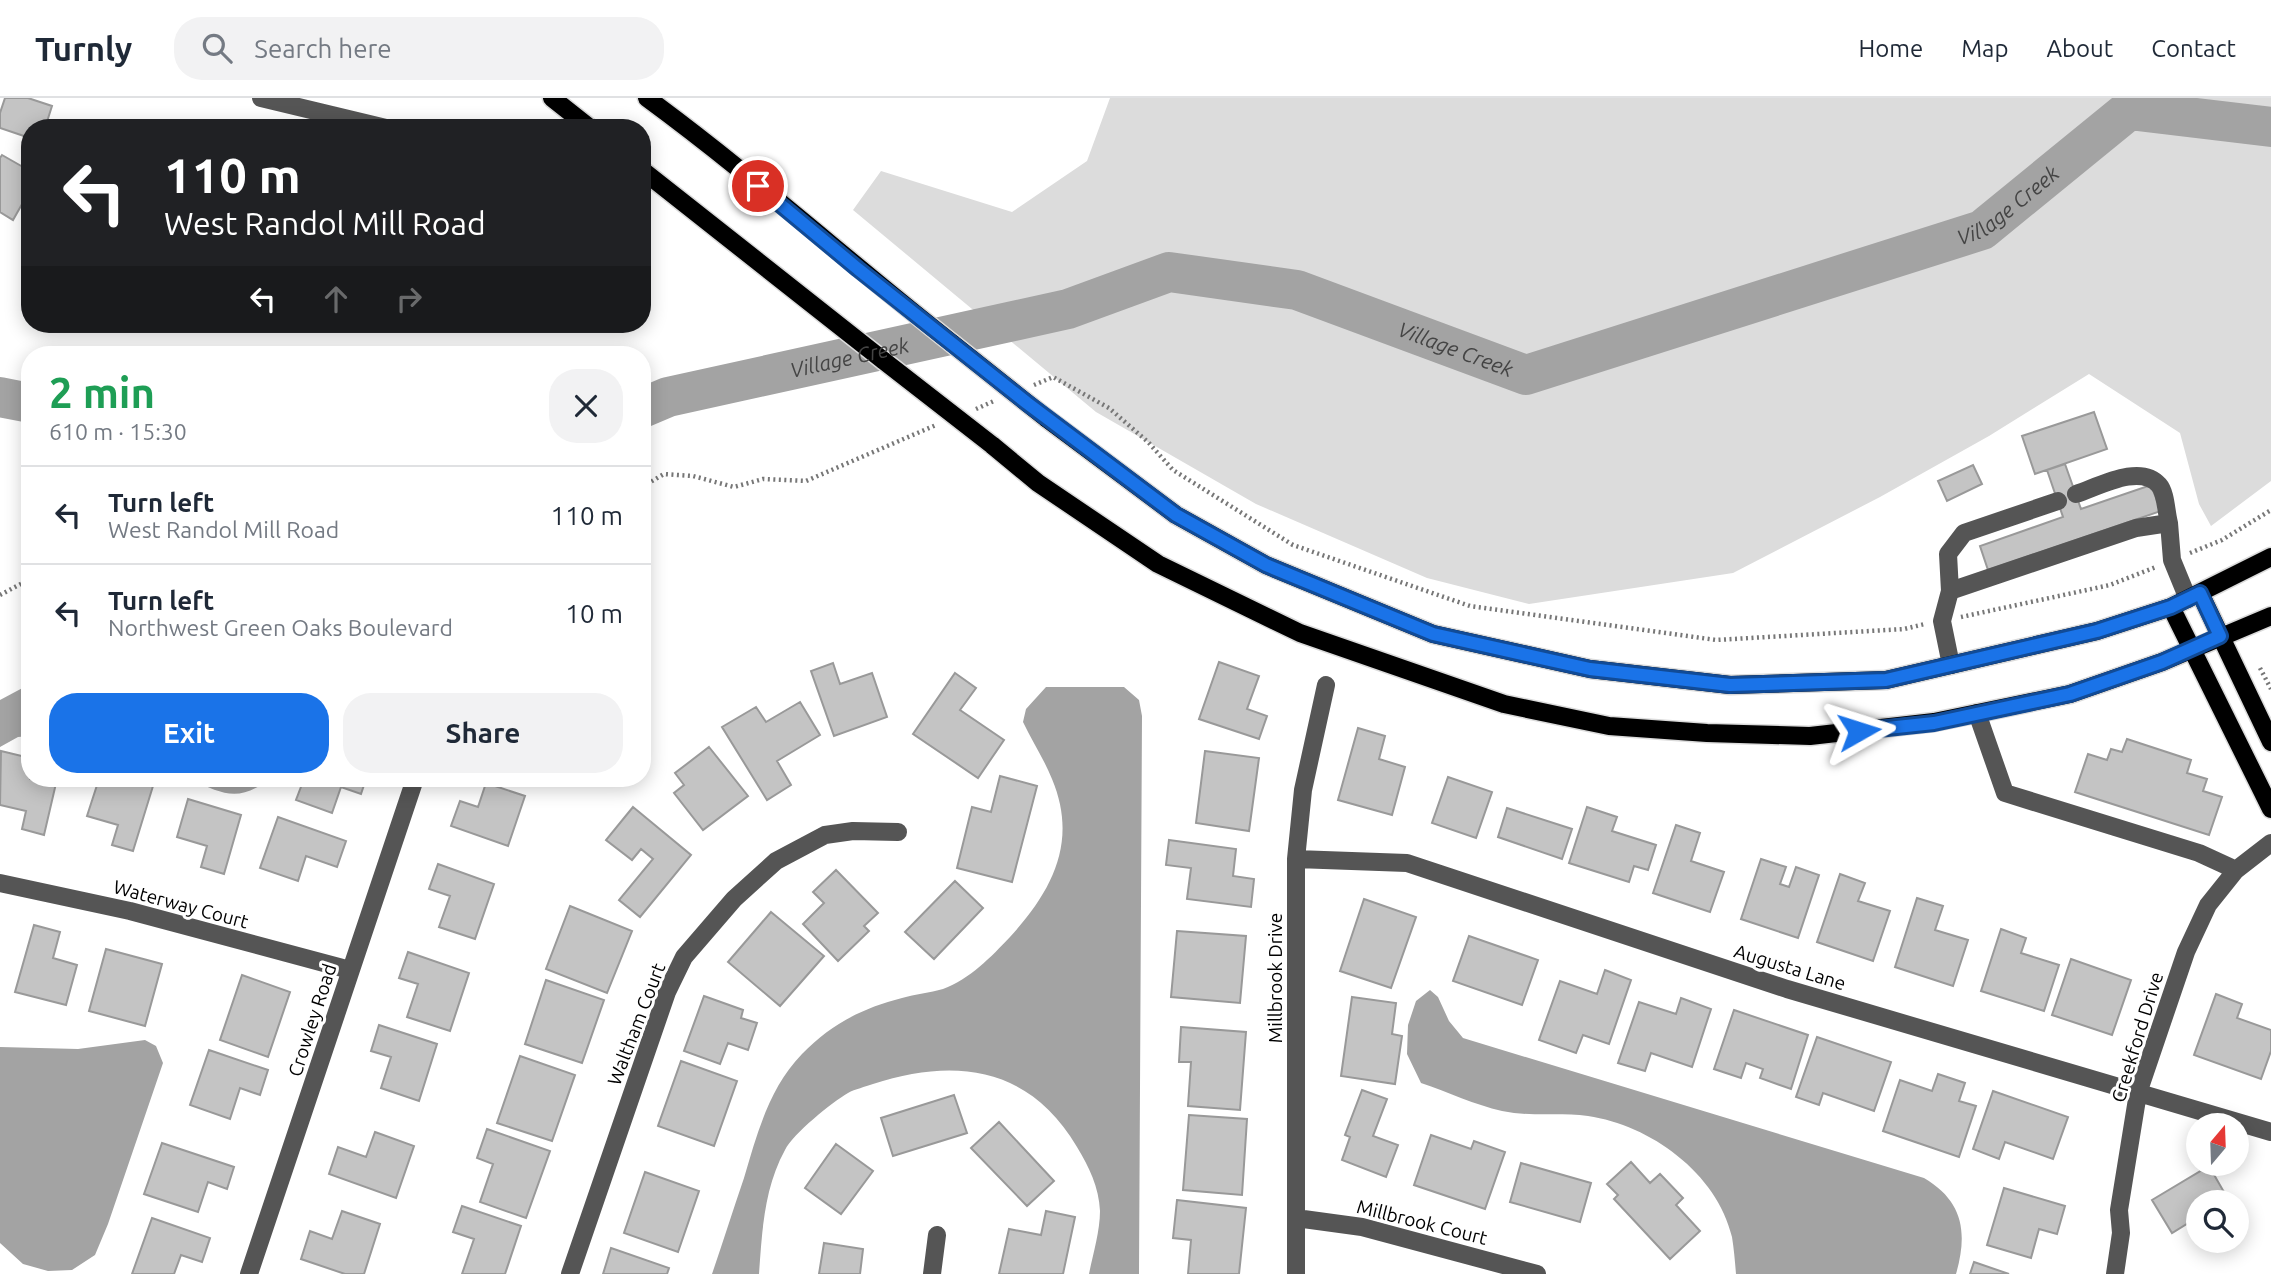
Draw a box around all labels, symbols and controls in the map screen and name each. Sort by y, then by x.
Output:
search box [174,17,664,80]
icon: search [198,29,236,67]
text: Turnly [35,30,132,67]
text: Search here [254,34,392,63]
text: Home [1858,35,1923,62]
text: Map [1961,35,2008,62]
text: About [2046,35,2113,62]
text: Contact [2151,35,2236,62]
icon: left [49,147,140,238]
text: 110 m [164,147,301,202]
pin [728,156,788,216]
water label: Village Creek [1954,160,2063,249]
icon: arrive [739,167,777,205]
text: West Randol Mill Road [164,205,486,241]
icon: left [244,280,282,318]
icon: ahead [317,280,355,318]
icon: right [390,280,428,318]
water label: Village Creek [1395,317,1517,381]
water label: Village Creek [788,332,911,382]
text: 2 min [49,369,155,416]
button: close [549,369,623,443]
text: 610 m · 15:30 [49,419,187,444]
text: Turn left [108,488,214,517]
icon: left [49,496,87,534]
text: 110 m [551,501,623,530]
text: West Randol Mill Road [108,517,339,542]
text: Turn left [108,586,214,615]
icon: left [49,594,87,632]
text: 10 m [565,599,623,628]
text: Northwest Green Oaks Boulevard [108,615,453,640]
button: Exit [49,693,329,773]
button: Share [343,693,623,773]
position arrow [1822,694,1896,768]
street label: Waterway Court [111,875,251,933]
street label: Millbrook Drive [1264,913,1286,1043]
street label: Augusta Lane [1732,940,1848,994]
street label: Waltham Court [603,959,670,1088]
street label: Crowley Road [283,961,341,1079]
street label: Creekford Drive [2107,969,2167,1105]
north arrow [2186,1113,2249,1176]
map controls [2186,1113,2249,1253]
button: search [2186,1190,2249,1253]
street label: Millbrook Court [1354,1195,1490,1249]

